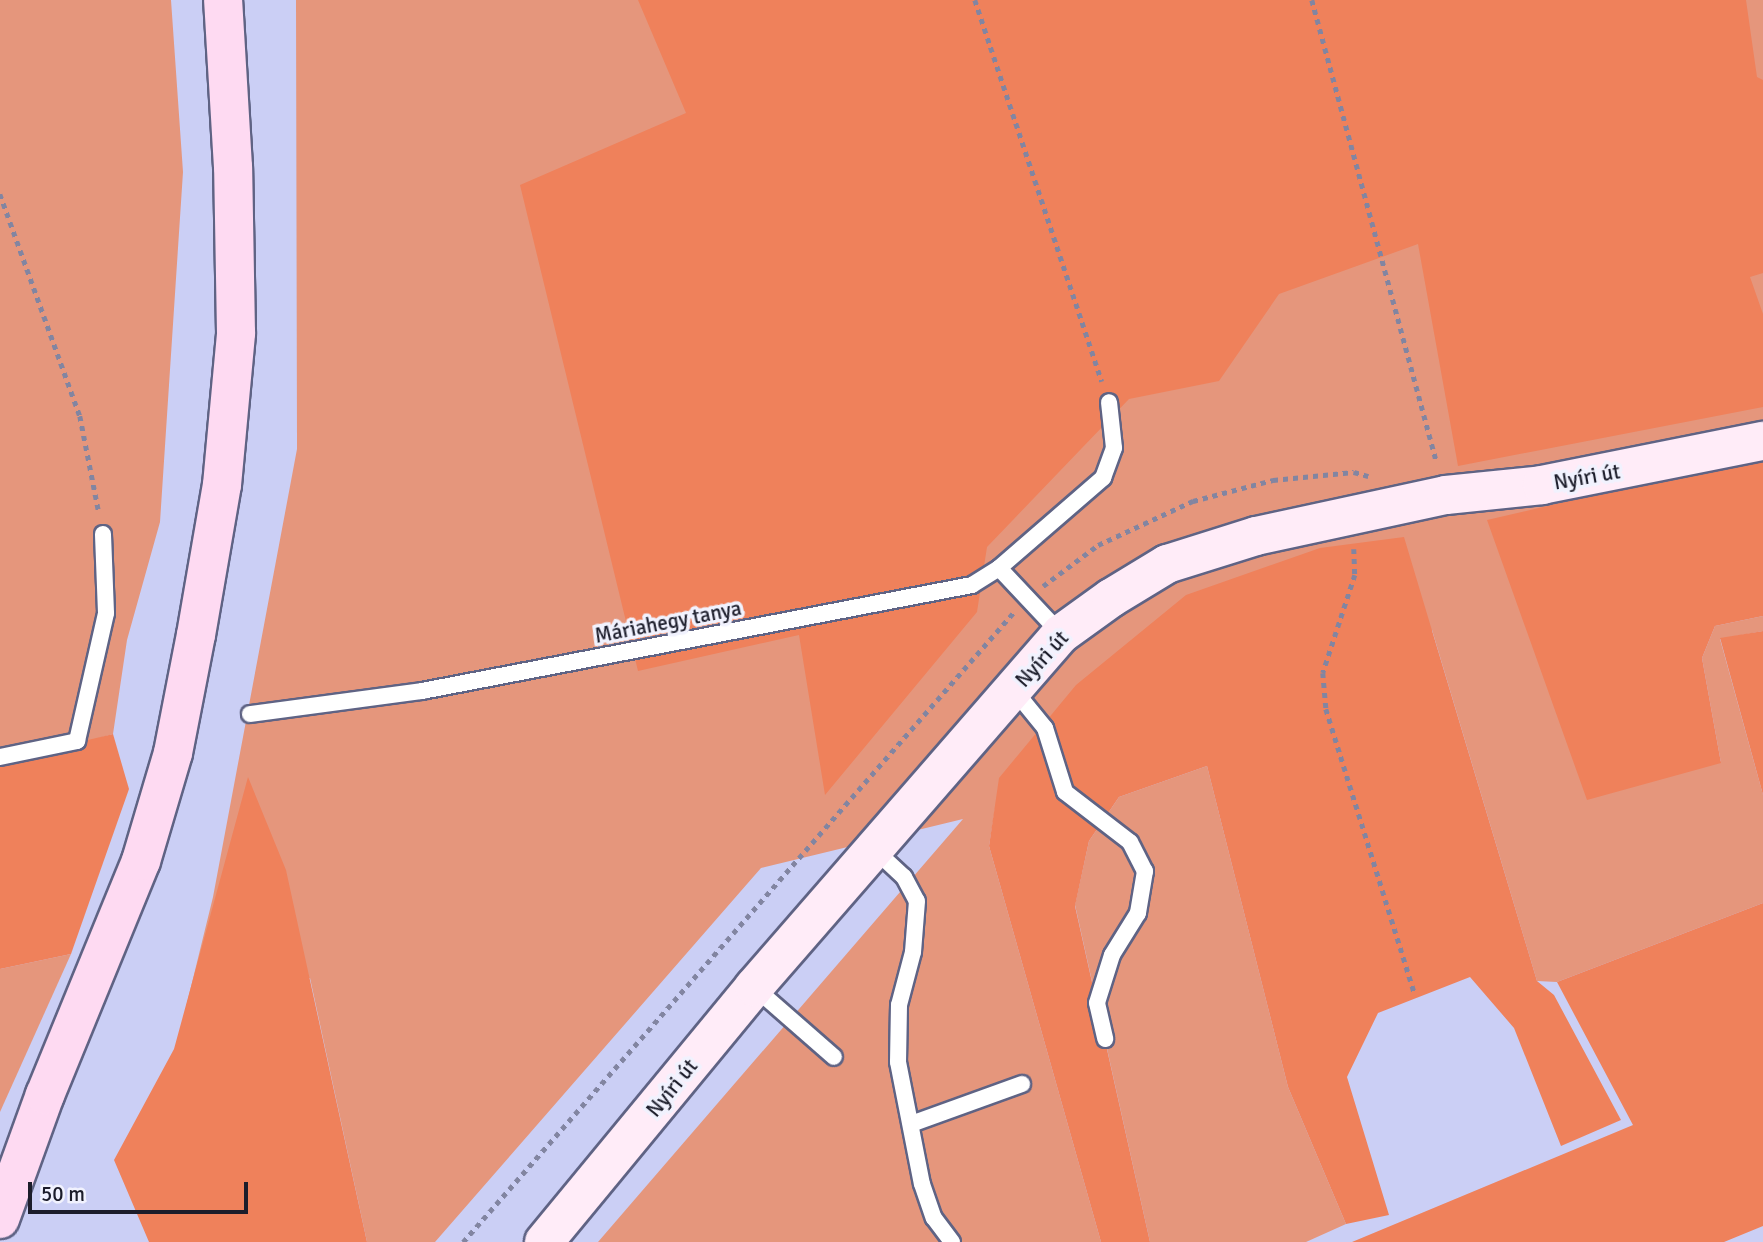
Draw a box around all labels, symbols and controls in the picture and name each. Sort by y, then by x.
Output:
street label: Nyíri út [1552,459,1622,495]
street label: Máriahegy tanya [593,595,743,649]
street label: Nyíri út [1010,626,1074,692]
street label: Nyíri út [641,1054,703,1122]
scale bar [32,1168,252,1212]
text: 50 m [41,1181,85,1207]

